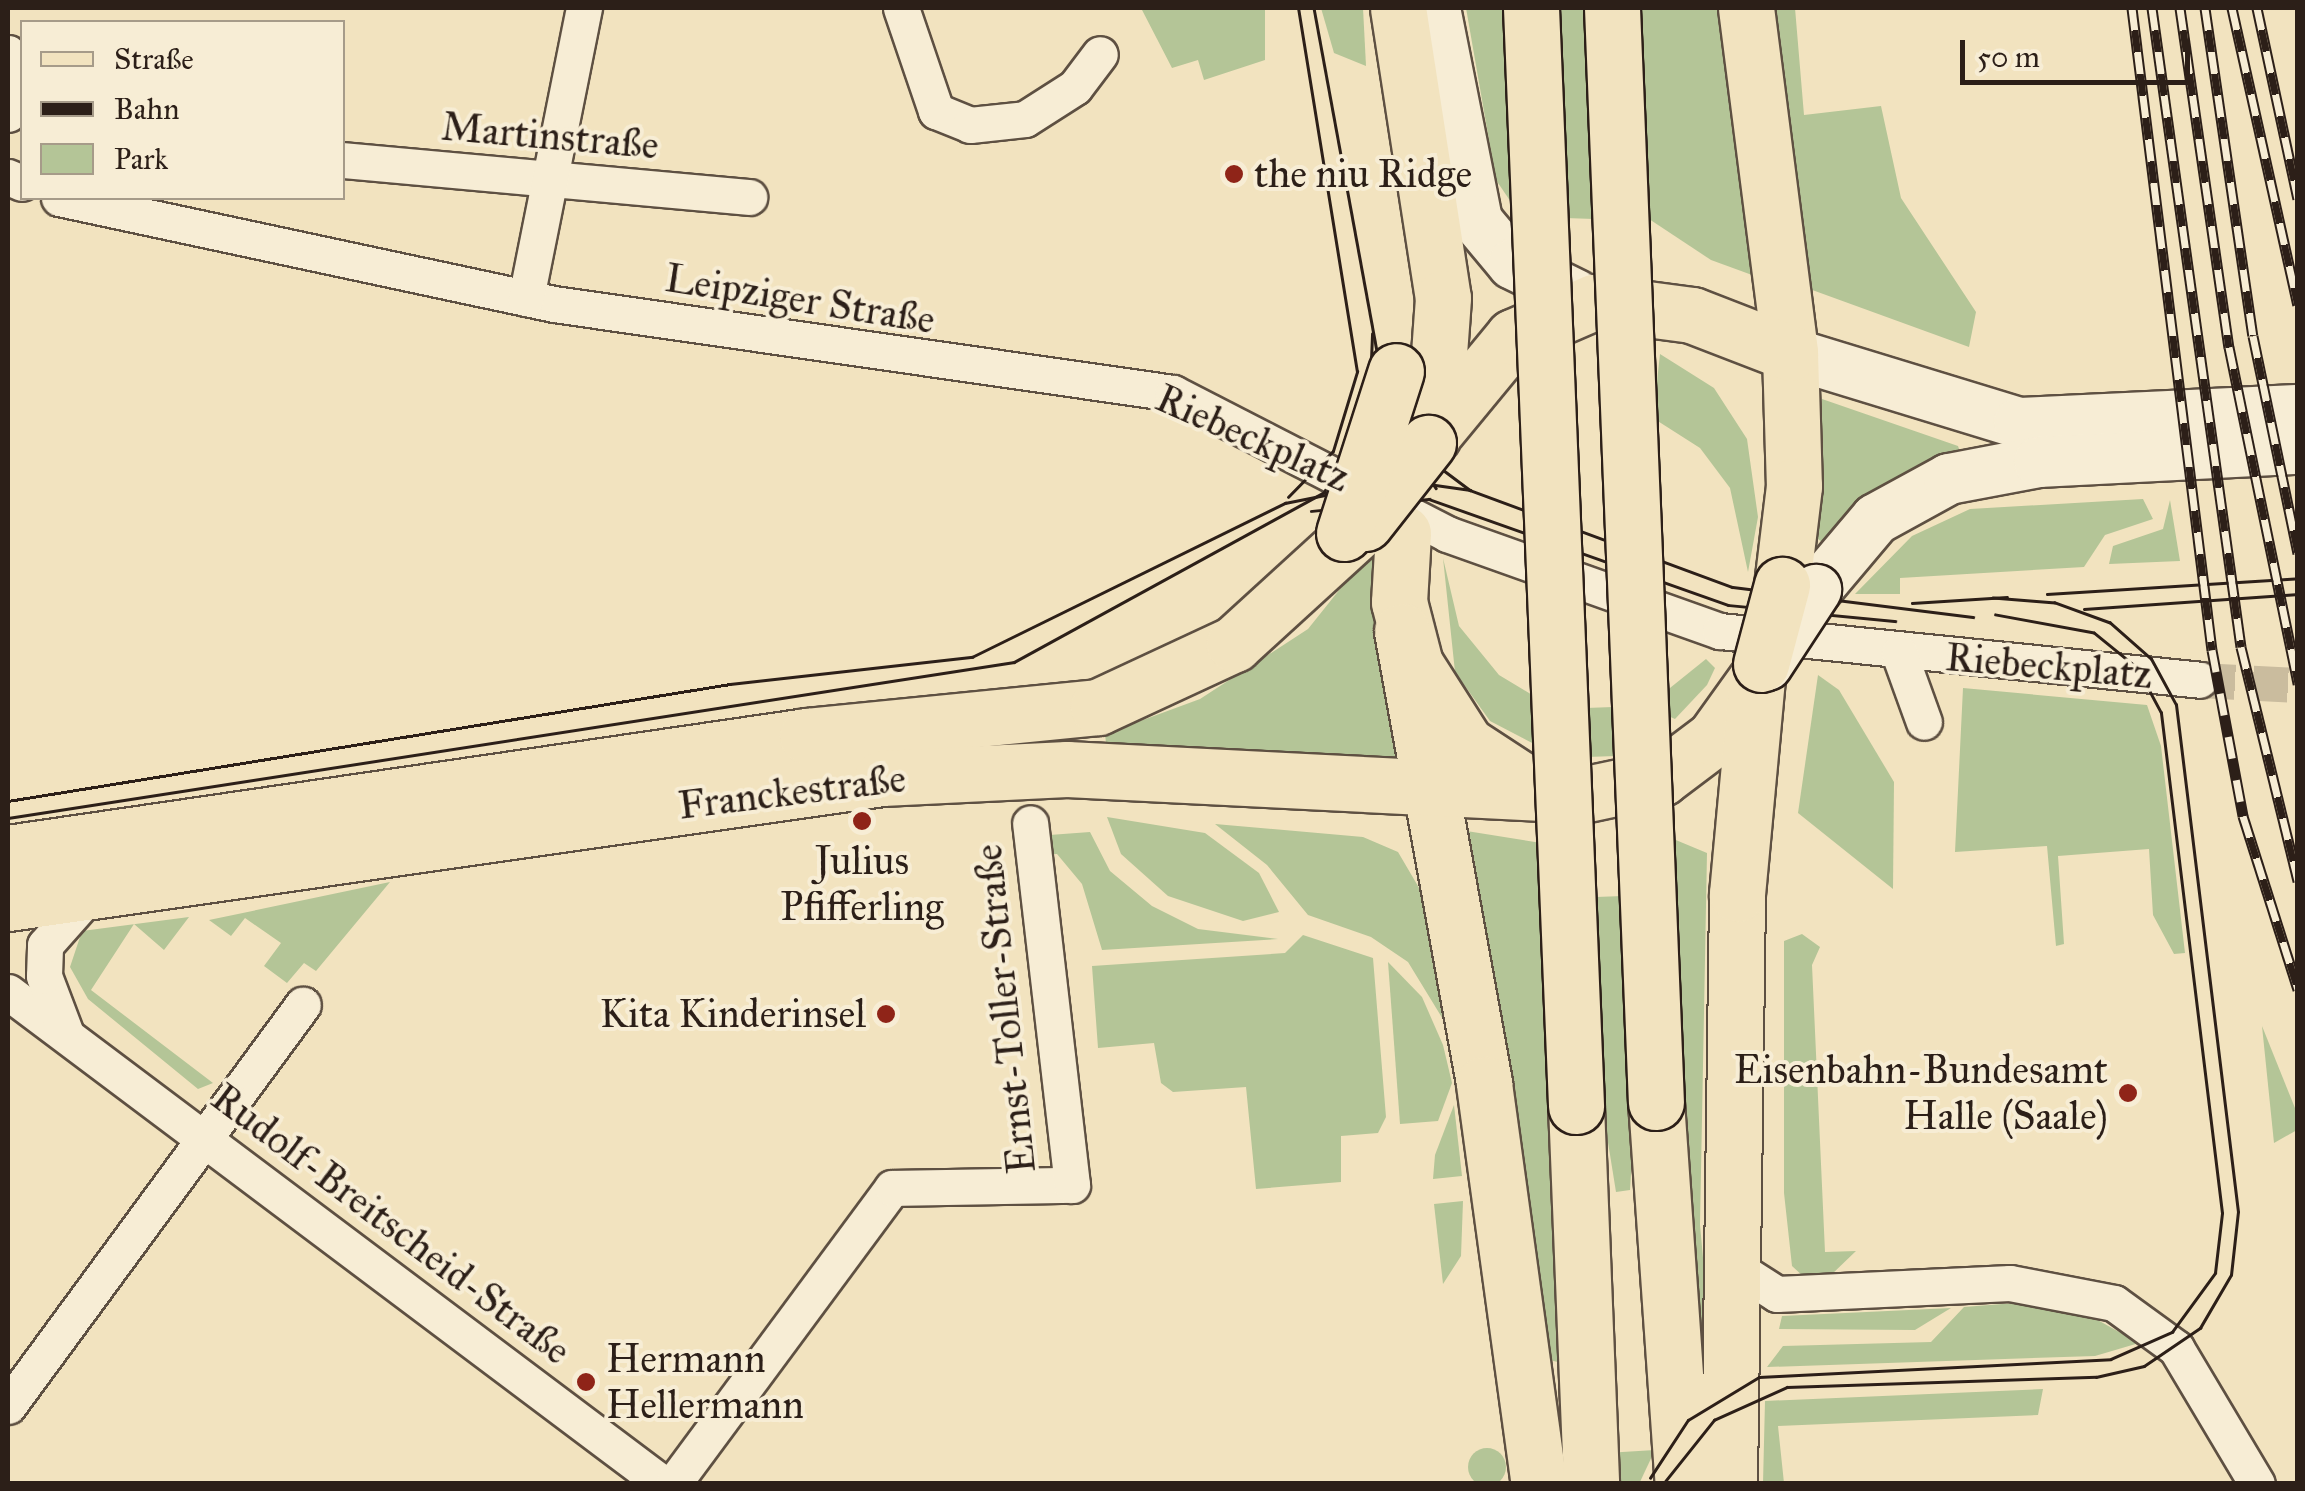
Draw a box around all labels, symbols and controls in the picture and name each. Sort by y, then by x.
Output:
legend [20,20,345,200]
scale bar [1965,20,2195,82]
text: 50 m [1977,39,2040,75]
text: Straße [114,41,194,77]
text: Bahn [114,91,179,127]
street label: Martinstraße [439,103,661,169]
text: Park [114,141,168,177]
place label: the niu Ridge [1254,150,1472,198]
marker: the niu Ridge [1223,163,1245,185]
street label: Leipziger Straße [662,254,938,344]
street label: Riebeckplatz [1149,374,1357,502]
street label: Riebeckplatz [1944,633,2154,699]
street label: Franckestraße [676,754,908,830]
marker: Julius Pfifferling [851,810,873,832]
place label: Julius Pfifferling [780,837,944,931]
street label: Ernst-Toller-Straße [964,842,1046,1176]
place label: Kita Kinderinsel [600,990,866,1038]
marker: Kita Kinderinsel [875,1003,897,1025]
place label: Eisenbahn-Bundesamt Halle (Saale) [1734,1046,2108,1140]
street label: Rudolf-Breitscheid-Straße [202,1073,580,1375]
marker: Eisenbahn-Bundesamt Halle (Saale) [2117,1082,2139,1104]
place label: Hermann Hellermann [606,1335,804,1429]
marker: Hermann Hellermann [575,1371,597,1393]

